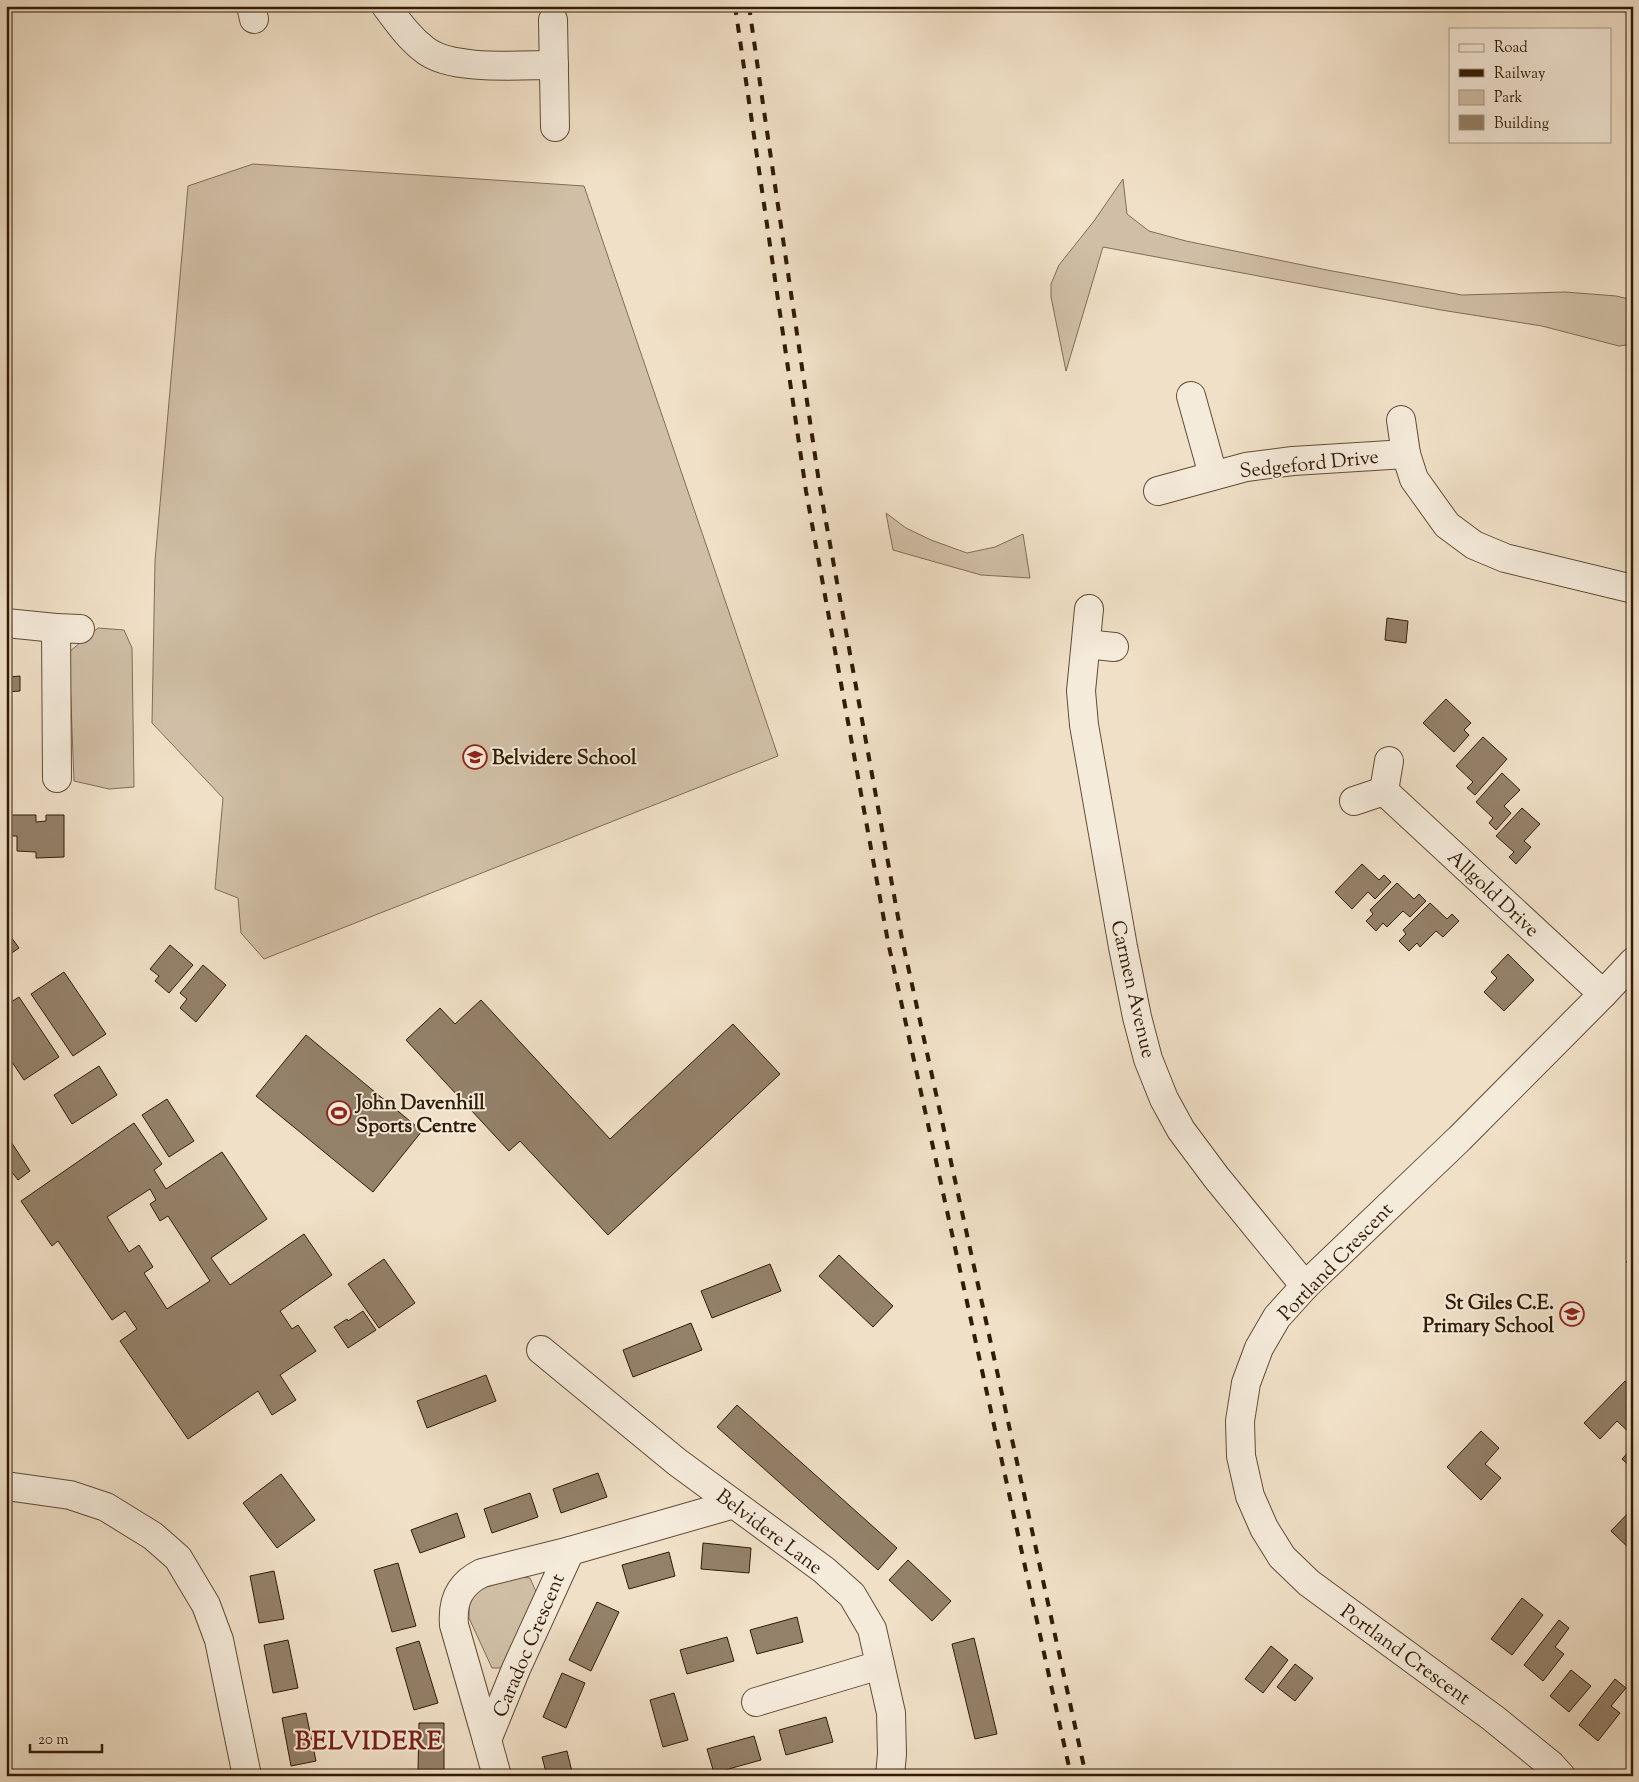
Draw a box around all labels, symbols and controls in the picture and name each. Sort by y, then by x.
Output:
legend [1449,28,1612,142]
text: Road [1494,38,1528,59]
text: Railway [1494,64,1546,85]
text: Park [1494,88,1523,109]
text: Building [1494,114,1549,135]
street label: Sedgeford Drive [1238,444,1380,487]
school or university icon: Belvidere School [462,744,488,770]
place label: Belvidere School [492,745,637,774]
street label: Allgold Drive [1440,844,1545,945]
street label: Carmen Avenue [1102,918,1162,1061]
place label: John Davenhill Sports Centre [354,1090,485,1142]
sports icon: John Davenhill Sports Centre [326,1100,352,1126]
street label: Portland Crescent [1273,1197,1401,1329]
place label: St Giles C.E. Primary School [1423,1290,1554,1342]
school or university icon: St Giles C.E. Primary School [1559,1301,1585,1327]
street label: Belvidere Lane [709,1483,828,1583]
street label: Caradoc Crescent [487,1569,574,1722]
street label: Portland Crescent [1333,1599,1476,1713]
scale bar [30,1722,102,1754]
district label: BELVIDERE [295,1725,443,1761]
text: 20 m [38,1730,69,1751]

